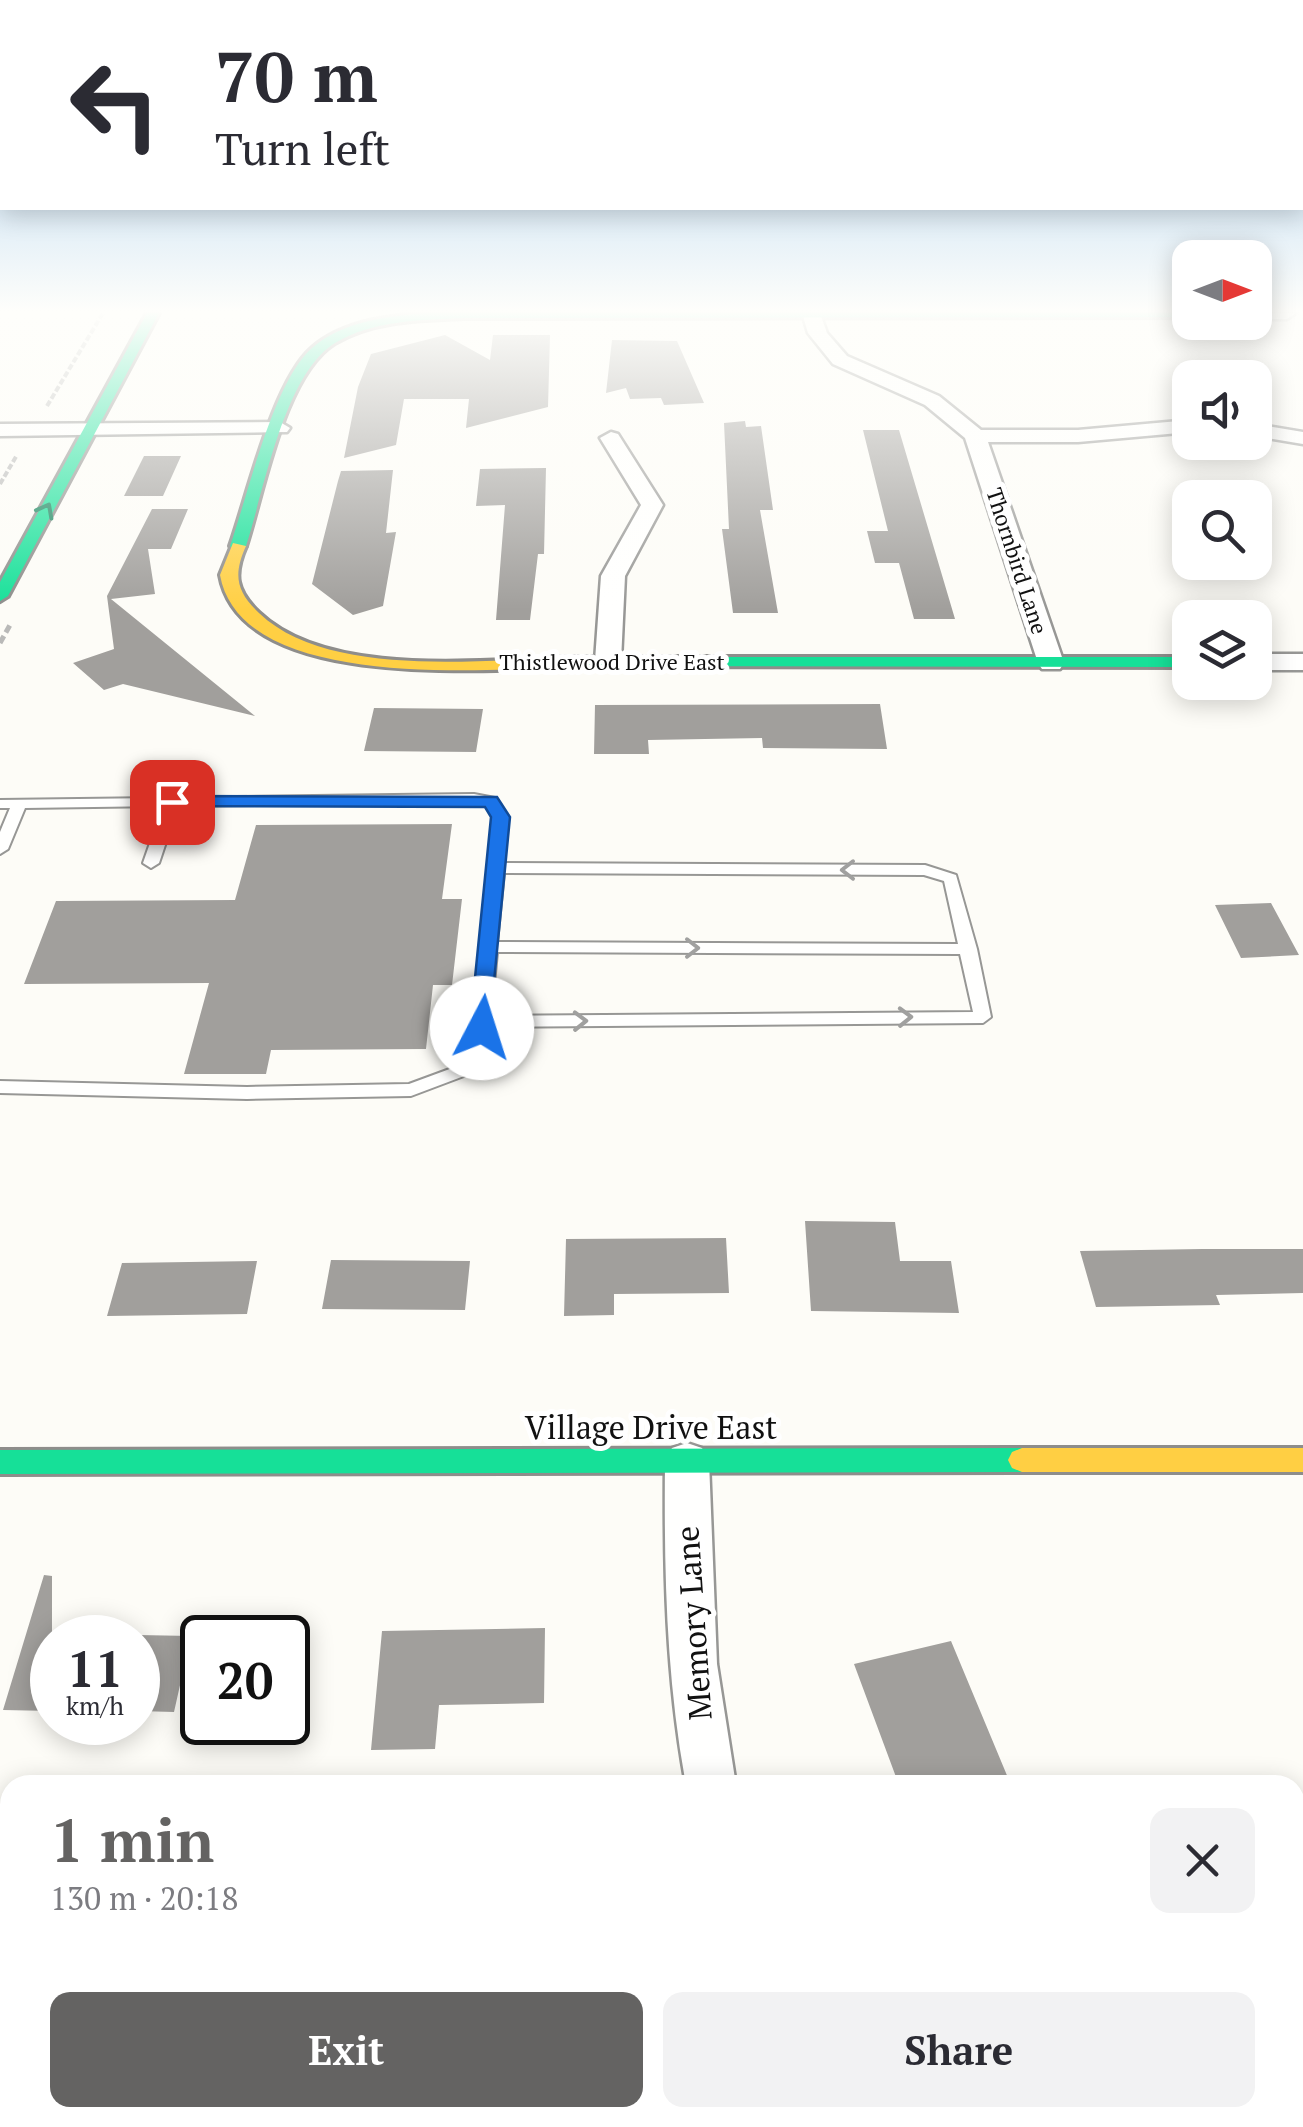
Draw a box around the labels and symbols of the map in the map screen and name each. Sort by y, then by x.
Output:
north arrow [1172,240,1272,340]
street label: Thornbird Lane [980,484,1055,638]
one-way arrow [34,503,54,521]
street label: Thistlewood Drive East [499,647,725,676]
pin [130,760,215,845]
one-way arrow [840,859,856,880]
one-way arrow [684,937,700,959]
position arrow [430,976,534,1080]
one-way arrow [897,1007,913,1028]
one-way arrow [572,1010,588,1031]
street label: Village Drive East [525,1406,777,1448]
street label: Memory Lane [665,1524,721,1722]
speed limit sign: 20 [180,1615,310,1745]

